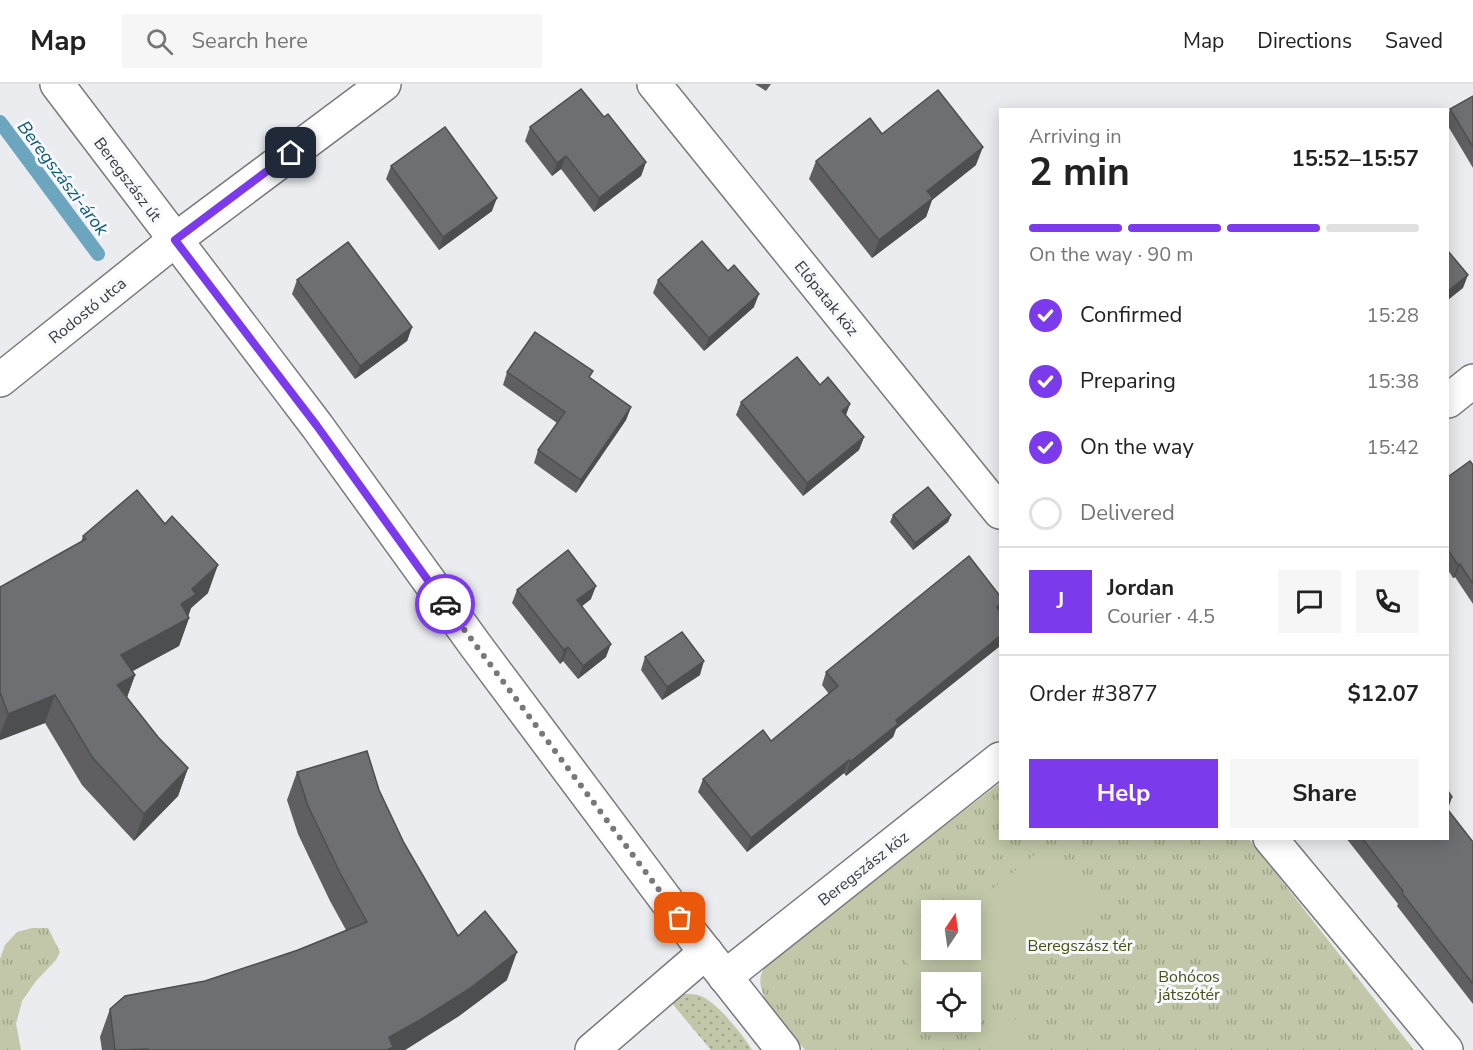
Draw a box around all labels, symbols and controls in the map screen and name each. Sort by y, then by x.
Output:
search box [122,14,542,68]
text: Map [30,22,86,60]
icon: search [143,25,176,58]
text: Search here [191,26,308,56]
text: Map [1183,27,1224,55]
text: Directions [1257,27,1352,55]
text: Saved [1385,27,1443,55]
water label: Beregszászi-árok [12,116,115,241]
text: Arriving in [1029,123,1122,150]
pin [265,127,316,178]
street label: Beregszász út [88,133,166,226]
icon: home [274,136,307,169]
text: 15:52–15:57 [1291,144,1419,174]
text: 2 min [1029,146,1130,199]
text: On the way · 90 m [1029,241,1193,268]
street label: Előpatak köz [789,256,863,341]
street label: Rodostó utca [44,273,131,349]
icon: check [1029,299,1062,332]
text: Confirmed [1080,300,1182,330]
text: 15:28 [1366,302,1419,329]
icon: check [1029,365,1062,398]
text: Preparing [1080,366,1176,396]
text: 15:38 [1366,368,1419,395]
icon: check [1029,431,1062,464]
text: On the way [1080,432,1194,462]
text: 15:42 [1366,434,1419,461]
text: Delivered [1080,498,1175,528]
button: chat [1278,570,1341,633]
button: phone [1356,570,1419,633]
text: Jordan [1107,573,1174,603]
courier [415,574,475,634]
text: J [1057,586,1064,616]
icon: car [429,588,462,621]
text: Courier · 4.5 [1107,603,1215,630]
text: Order #3877 [1029,679,1158,709]
text: $12.07 [1348,679,1419,709]
button: Help [1029,759,1218,828]
button: Share [1230,759,1419,828]
street label: Beregszász köz [814,826,913,911]
pin [654,892,705,943]
north arrow [921,900,981,960]
map controls [921,900,981,1032]
icon: bag [663,901,696,934]
park label: Beregszász tér [1027,935,1133,957]
park label: Bohócos játszótér [1157,966,1220,1006]
button: locate [921,972,981,1032]

